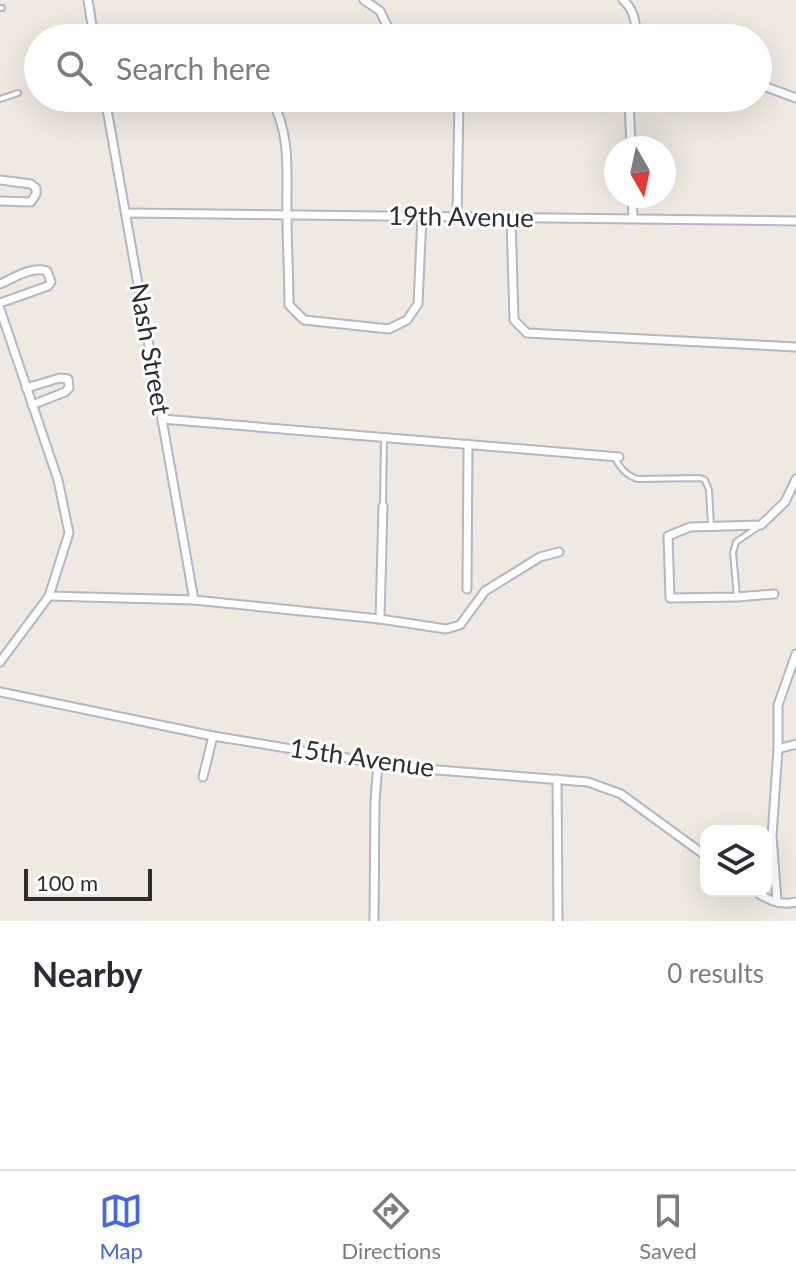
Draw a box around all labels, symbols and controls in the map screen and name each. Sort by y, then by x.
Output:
search box [24,24,772,112]
icon: search [52,46,96,90]
text: Search here [116,50,271,86]
north arrow [604,136,676,208]
street label: 19th Avenue [388,199,534,233]
street label: Nash Street [124,280,178,418]
street label: 15th Avenue [288,731,437,783]
map controls [700,825,772,897]
button: layers [700,825,772,897]
scale bar [24,865,152,901]
text: 100 m [36,869,98,896]
text: Nearby [32,953,143,994]
text: 0 results [667,957,764,989]
tab: Map [99,1189,143,1264]
tab: Directions [342,1189,441,1264]
tab: Saved [639,1189,697,1264]

